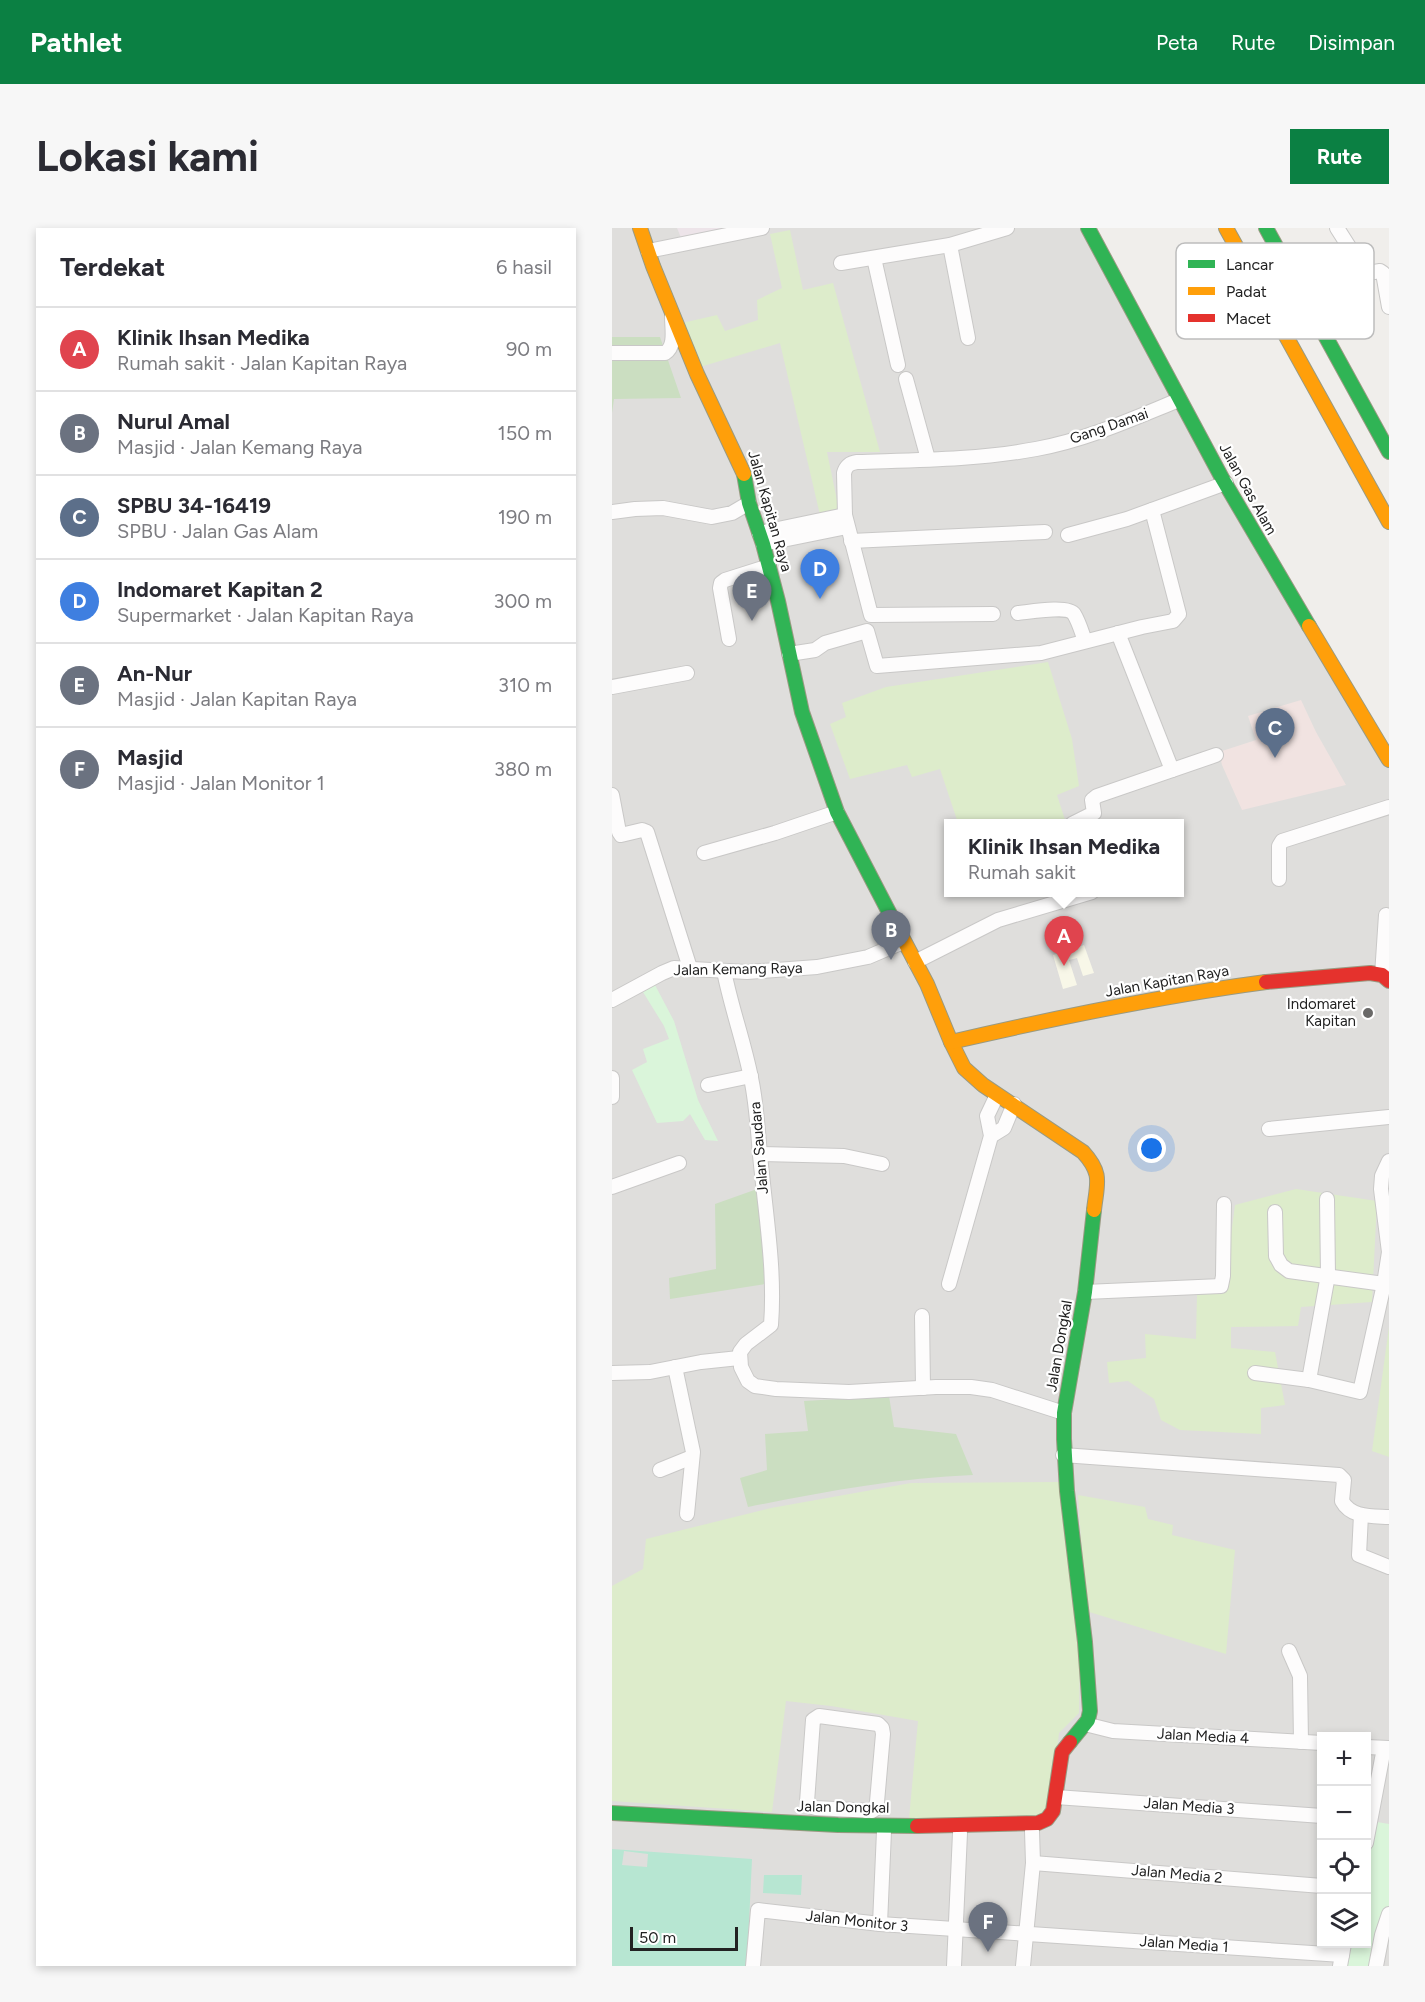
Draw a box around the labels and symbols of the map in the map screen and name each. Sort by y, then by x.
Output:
legend [1176,243,1374,339]
text: Lancar [1226,255,1274,274]
text: Padat [1226,282,1267,301]
text: Macet [1226,309,1271,328]
street label: Gang Damai [1067,404,1151,448]
street label: Jalan Gas Alam [1215,440,1281,538]
street label: Jalan Kapitan Raya [744,448,796,574]
pin: D [800,550,840,599]
pin: E [732,572,772,621]
pin: C [1256,708,1294,758]
pin: B [872,910,910,960]
pin: A [1044,916,1084,966]
street label: Jalan Kemang Raya [673,959,803,979]
street label: Jalan Kapitan Raya [1104,961,1230,1001]
place label: Indomaret Kapitan [1287,995,1356,1030]
marker: Indomaret Kapitan [1361,1006,1375,1020]
street label: Jalan Saudara [746,1101,772,1195]
your location [1137,1134,1166,1163]
street label: Jalan Dongkal [1042,1299,1076,1393]
street label: Jalan Media 4 [1156,1725,1250,1747]
street label: Jalan Media 3 [1143,1794,1235,1818]
street label: Jalan Dongkal [797,1797,889,1817]
street label: Jalan Media 2 [1131,1861,1223,1887]
pin: F [968,1902,1007,1952]
street label: Jalan Monitor 3 [805,1907,909,1935]
scale bar [630,1924,738,1952]
street label: Jalan Media 1 [1139,1932,1229,1956]

